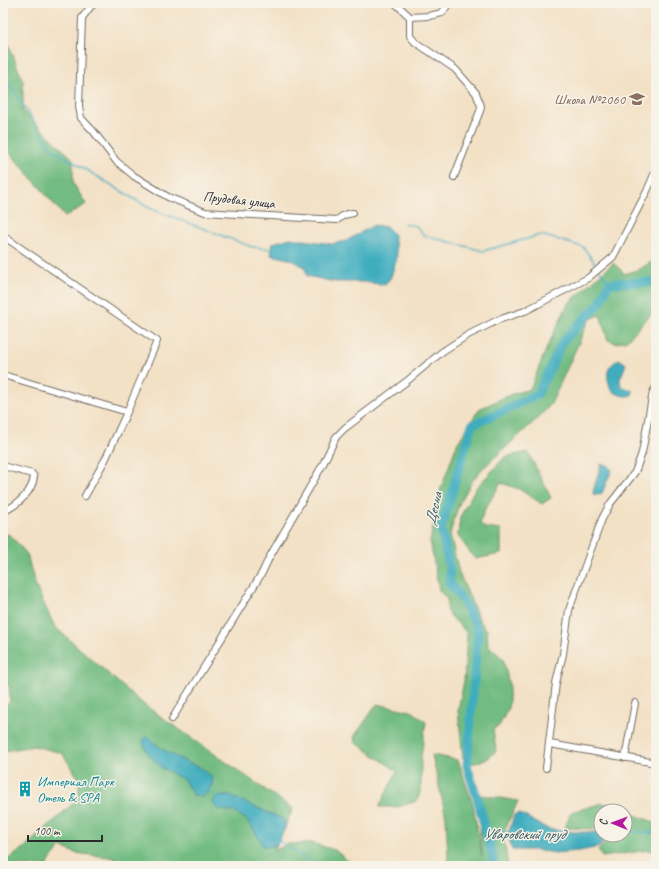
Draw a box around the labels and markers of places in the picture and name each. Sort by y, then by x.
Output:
school or university icon: Школа №2060 [628,90,646,108]
place label: Школа №2060 [554,91,627,108]
place label: Империал Парк Отель & SPA [37,773,115,806]
building icon: Империал Парк Отель & SPA [16,780,34,798]

